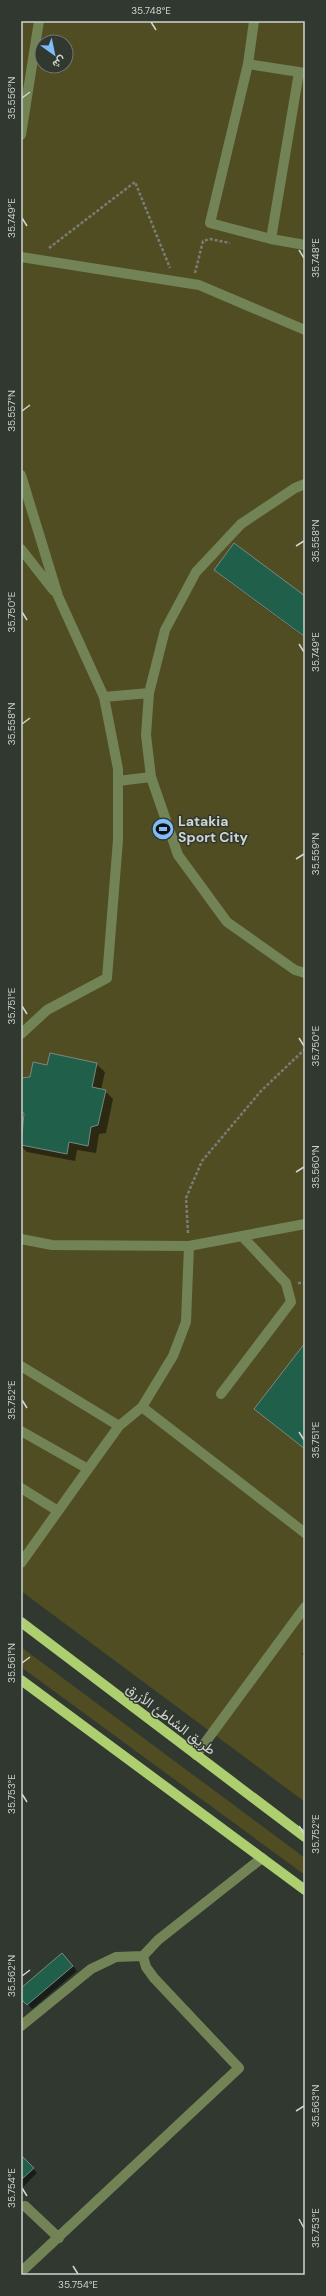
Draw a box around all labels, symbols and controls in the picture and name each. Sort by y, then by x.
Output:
text: 35.748°E [131,4,171,17]
north arrow [34,34,74,74]
text: ش [50,53,69,72]
text: 35.556°N [5,77,18,119]
text: 35.749°E [5,198,18,238]
text: 35.748°E [309,238,322,278]
text: 35.557°N [5,390,18,432]
text: 35.558°N [309,520,322,562]
text: 35.750°E [5,591,18,632]
text: 35.749°E [309,632,322,672]
text: 35.558°N [5,703,18,745]
place label: Latakia Sport City [178,812,248,846]
sports icon: Latakia Sport City [150,816,176,842]
text: 35.559°N [309,833,322,875]
text: 35.751°E [5,987,18,1025]
text: 35.750°E [309,1025,322,1066]
text: 35.560°N [309,1145,322,1189]
text: 35.752°E [5,1380,18,1420]
text: 35.751°E [309,1421,322,1459]
text: 35.561°N [5,1643,18,1683]
street label: طريق الشاطئ الأزرق [122,1679,220,1759]
text: 35.753°E [5,1774,18,1814]
text: 35.752°E [309,1814,322,1854]
text: 35.562°N [5,1955,18,1997]
text: 35.563°N [309,2085,322,2127]
text: 35.754°E [5,2168,18,2208]
text: 35.753°E [309,2208,322,2248]
text: 35.754°E [58,2278,98,2291]

